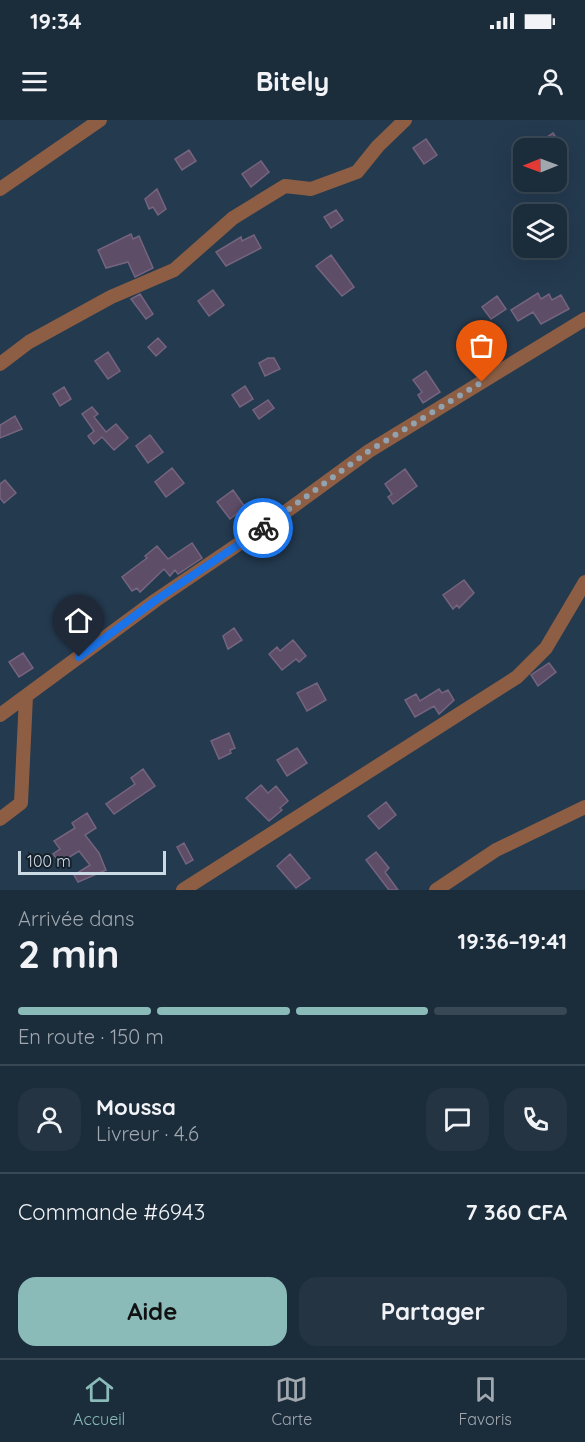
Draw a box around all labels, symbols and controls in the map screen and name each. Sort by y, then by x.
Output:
text: 19:34 [30,7,82,35]
text: Bitely [256,64,329,98]
icon: menu [18,65,51,98]
icon: person [534,65,567,98]
north arrow [513,138,567,192]
map controls [513,138,567,258]
button: layers [513,204,567,258]
pin [456,320,507,382]
icon: bag [465,329,498,362]
courier [233,498,293,558]
icon: bike [247,512,280,545]
pin [53,595,104,657]
icon: home [62,604,95,637]
scale bar [18,848,166,876]
text: 100 m [27,851,71,871]
text: Arrivée dans [18,906,134,931]
text: 19:36–19:41 [458,927,567,955]
text: 2 min [18,929,120,978]
text: En route · 150 m [18,1024,164,1049]
button: person [18,1088,81,1151]
button: chat [426,1088,489,1151]
button: phone [504,1088,567,1151]
text: Moussa [96,1093,176,1121]
text: Livreur · 4.6 [96,1121,199,1146]
text: Commande #6943 [18,1198,205,1226]
text: 7 360 CFA [466,1198,567,1226]
button: Aide [18,1277,287,1346]
button: Partager [299,1277,567,1346]
tab: Accueil [73,1373,125,1429]
tab: Carte [272,1373,312,1429]
tab: Favoris [458,1373,512,1429]

